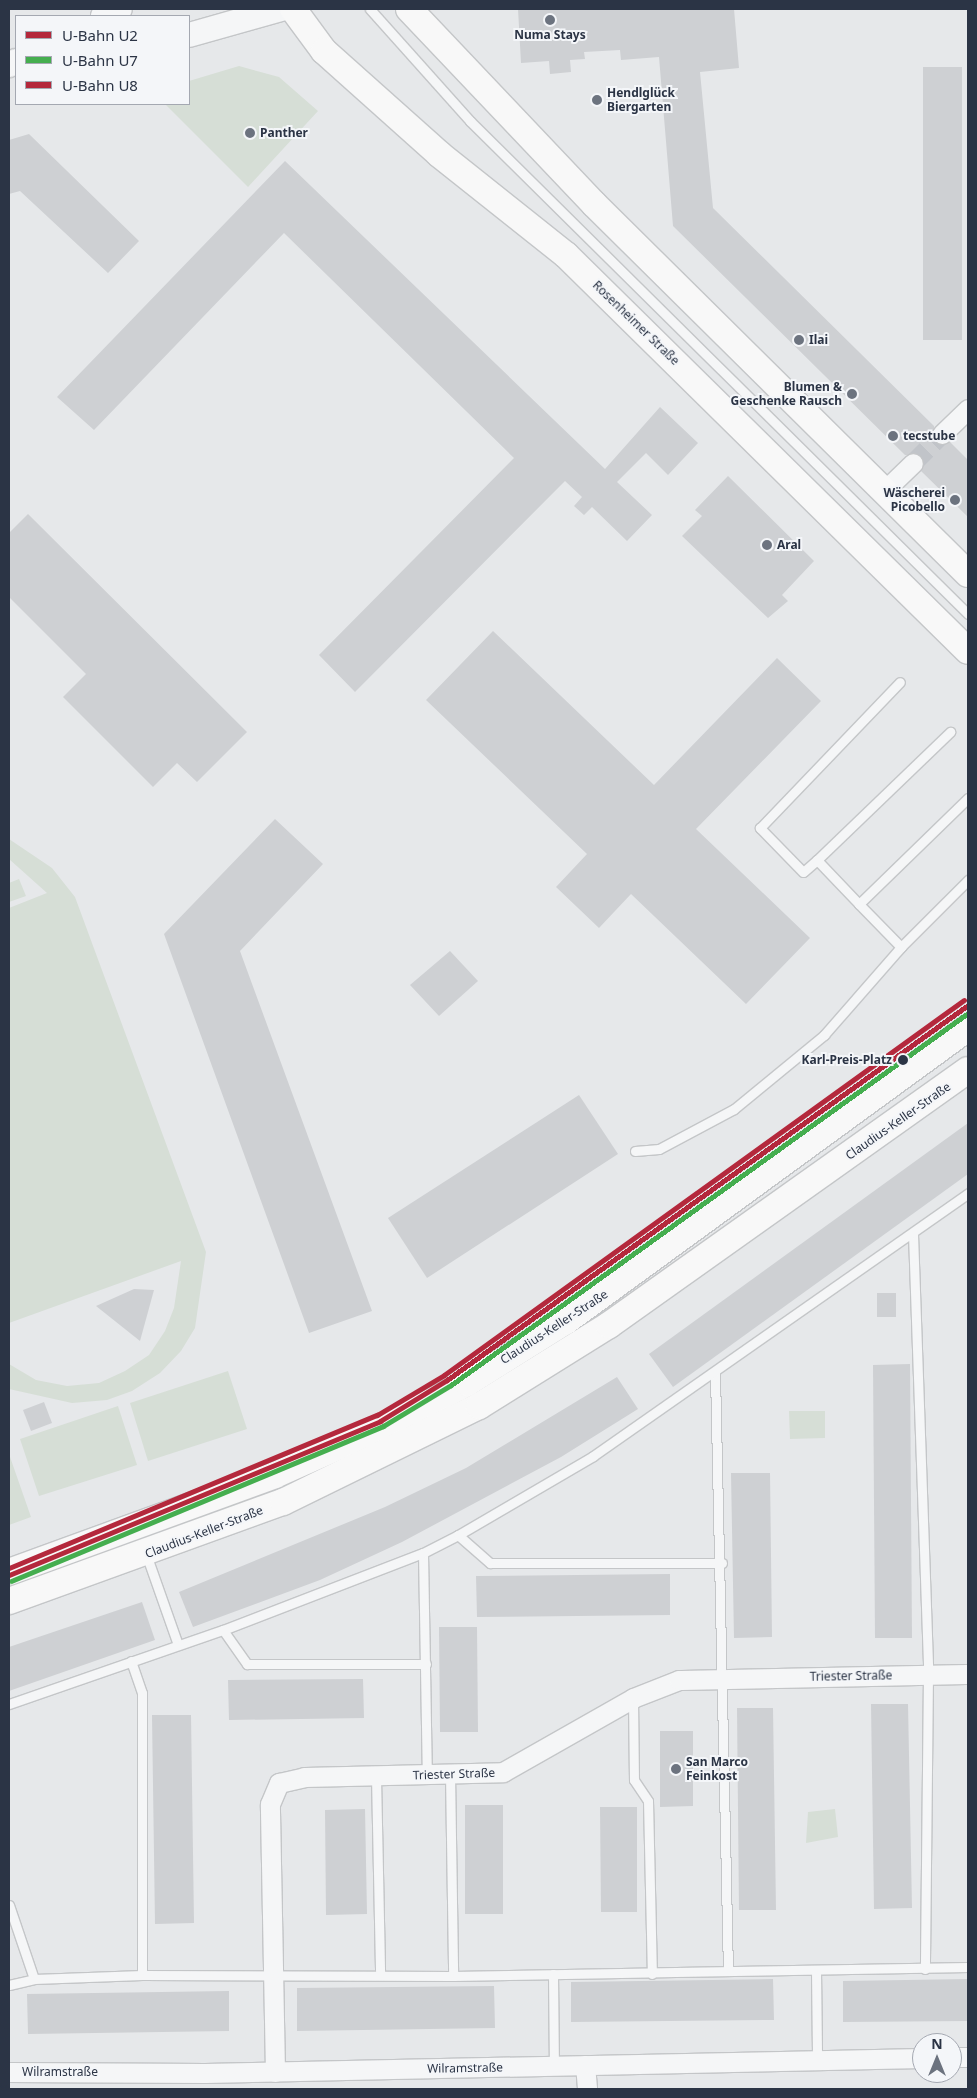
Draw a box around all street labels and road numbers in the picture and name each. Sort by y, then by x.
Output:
street label: Rosenheimer Straße [590,278,682,368]
street label: Claudius-Keller-Straße [843,1079,953,1163]
street label: Claudius-Keller-Straße [498,1287,610,1367]
street label: Claudius-Keller-Straße [143,1503,265,1561]
street label: Triester Straße [810,1668,892,1684]
street label: Triester Straße [413,1765,495,1783]
street label: Wilramstraße [427,2060,503,2076]
street label: Wilramstraße [22,2065,98,2079]

